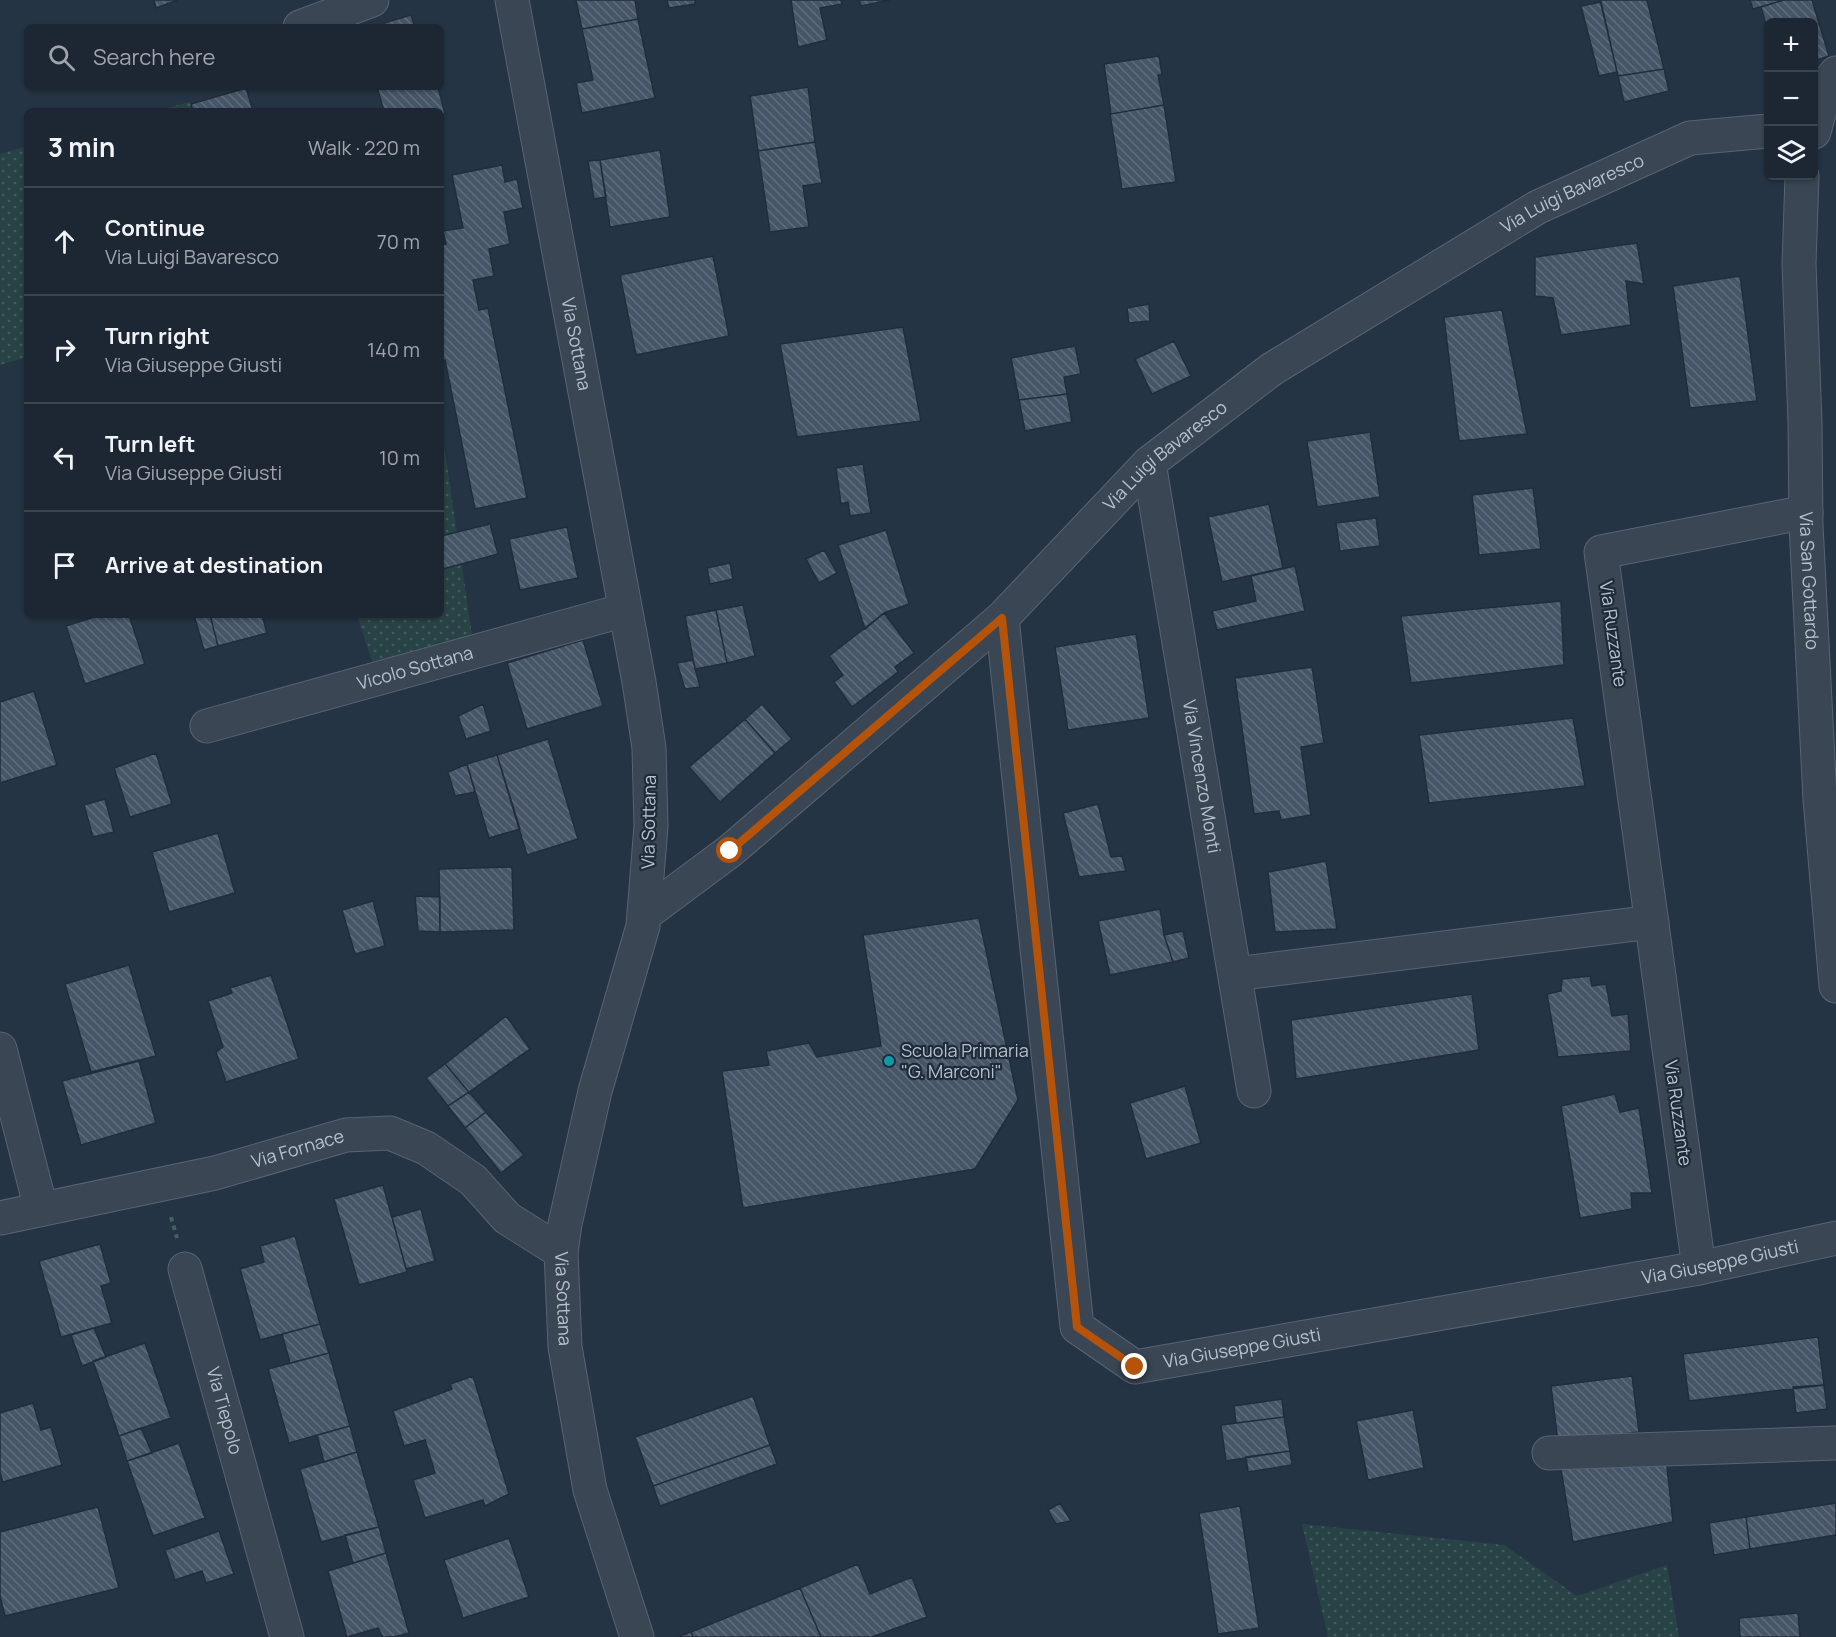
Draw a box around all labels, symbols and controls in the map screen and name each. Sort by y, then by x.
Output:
map controls [1764,18,1818,180]
button: + [1764,18,1818,72]
search box [24,24,444,90]
icon: search [45,41,78,74]
text: Search here [93,42,215,72]
button: − [1764,72,1818,126]
button: layers [1764,126,1818,180]
text: 3 min [48,129,115,165]
text: Walk · 220 m [308,134,420,161]
street label: Via Luigi Bavaresco [1496,148,1647,238]
text: Continue [105,213,205,243]
icon: ahead [48,225,81,258]
text: 70 m [377,228,420,255]
text: Via Luigi Bavaresco [105,243,279,270]
street label: Via Sottana [557,295,597,392]
text: Turn right [105,321,210,351]
icon: right [48,333,81,366]
text: 140 m [367,336,420,363]
text: Via Giuseppe Giusti [105,351,282,378]
street label: Via Luigi Bavaresco [1097,395,1232,515]
text: Turn left [105,429,195,459]
icon: left [48,441,81,474]
text: 10 m [379,444,420,471]
text: Via Giuseppe Giusti [105,459,282,486]
street label: Via San Gottardo [1795,512,1825,650]
icon: arrive [48,549,81,582]
text: Arrive at destination [105,550,323,580]
street label: Via Ruzzante [1595,579,1633,688]
street label: Vicolo Sottana [354,640,476,695]
street label: Via Vincenzo Monti [1178,698,1227,855]
street label: Via Sottana [635,775,661,869]
route start [716,837,742,863]
place label: Scuola Primaria "G. Marconi" [901,1038,1029,1083]
marker: Scuola Primaria "G. Marconi" [882,1054,896,1068]
street label: Via Ruzzante [1660,1058,1698,1167]
street label: Via Fornace [249,1123,347,1173]
street label: Via Giuseppe Giusti [1640,1234,1801,1289]
street label: Via Sottana [550,1251,578,1346]
street label: Via Giuseppe Giusti [1161,1322,1322,1373]
route end [1121,1353,1147,1379]
street label: Via Tiepolo [202,1364,249,1457]

